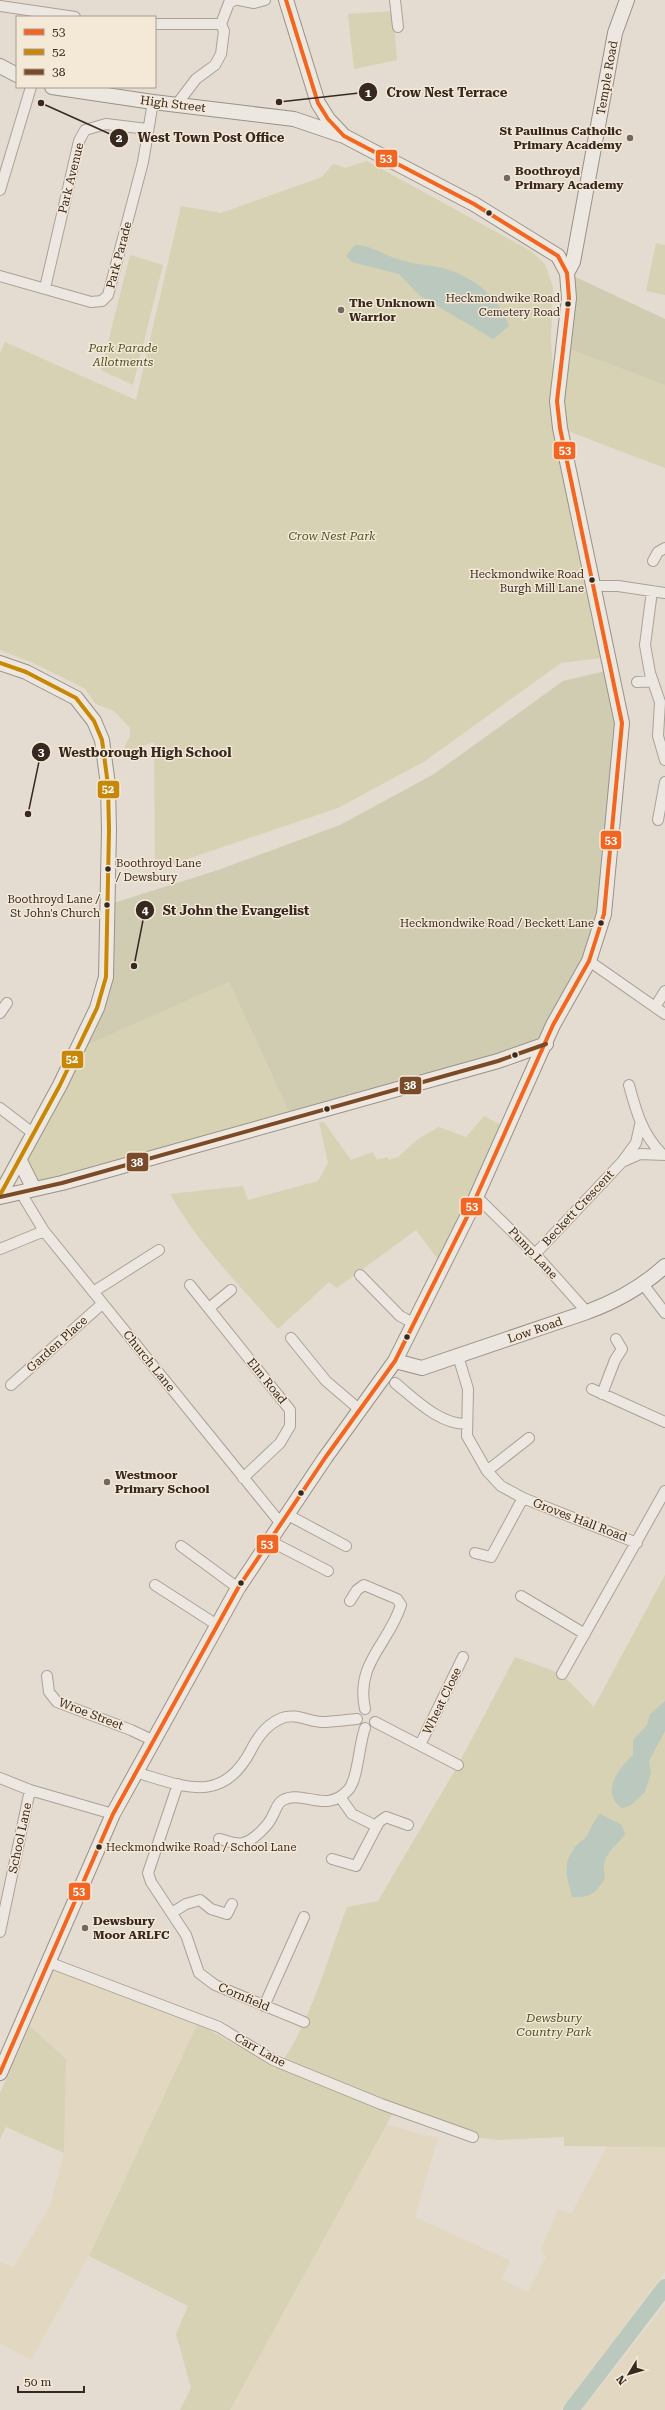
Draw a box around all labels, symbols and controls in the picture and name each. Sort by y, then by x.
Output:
legend [16,16,156,88]
text: 53 [52,25,66,39]
street label: Temple Road [594,39,620,116]
text: 52 [52,45,66,59]
text: 38 [52,65,66,79]
callout: Crow Nest Terrace [358,80,515,105]
text: Crow Nest Terrace [387,85,508,100]
text: 1 [365,86,372,100]
street label: High Street [139,93,207,115]
place label: St Paulinus Catholic Primary Academy [500,124,623,152]
callout: West Town Post Office [109,125,292,150]
text: West Town Post Office [138,130,285,145]
text: 2 [116,131,123,145]
marker: St Paulinus Catholic Primary Academy [625,133,635,143]
street label: Park Avenue [55,141,87,215]
line badge: 53 [375,149,398,168]
text: 53 [380,152,392,165]
place label: Boothroyd Primary Academy [515,164,624,192]
marker: Boothroyd Primary Academy [502,173,512,183]
unlabelled marker [484,208,494,218]
street label: Park Parade [103,220,135,290]
place label: Heckmondwike Road Cemetery Road [446,292,560,319]
place label: The Unknown Warrior [349,296,435,324]
marker: Heckmondwike Road Cemetery Road [563,299,573,309]
marker: The Unknown Warrior [336,305,346,315]
park label: Park Parade Allotments [87,341,158,369]
line badge: 53 [553,441,576,460]
text: 53 [559,444,571,457]
park label: Crow Nest Park [288,529,376,543]
place label: Heckmondwike Road Burgh Mill Lane [470,568,584,595]
marker: Heckmondwike Road Burgh Mill Lane [587,575,597,585]
callout: Westborough High School [31,739,240,764]
text: 3 [38,745,45,759]
text: Westborough High School [58,745,232,760]
line badge: 52 [97,780,120,799]
text: 52 [102,783,114,796]
line badge: 53 [600,830,622,850]
text: 53 [605,834,617,847]
place label: Boothroyd Lane / Dewsbury [115,857,201,884]
marker: Boothroyd Lane / Dewsbury [103,864,113,874]
place label: Boothroyd Lane / St John's Church [7,893,100,920]
callout: St John the Evangelist [135,898,317,923]
marker: Boothroyd Lane / St John's Church [102,900,112,910]
text: 4 [142,903,149,917]
text: St John the Evangelist [163,903,310,918]
place label: Heckmondwike Road / Beckett Lane [400,917,594,930]
marker: Heckmondwike Road / Beckett Lane [596,918,606,928]
line badge: 52 [61,1050,84,1069]
unlabelled marker [510,1050,520,1060]
text: 52 [66,1053,78,1066]
line badge: 38 [399,1076,422,1095]
text: 38 [404,1079,416,1092]
unlabelled marker [322,1104,332,1114]
line badge: 38 [126,1152,149,1172]
text: 38 [131,1156,143,1169]
street label: Beckett Crescent [539,1167,617,1249]
line badge: 53 [460,1197,483,1216]
text: 53 [466,1200,478,1213]
street label: Pump Lane [506,1224,561,1282]
street label: Garden Place [24,1313,91,1375]
street label: Low Road [506,1314,565,1346]
street label: Church Lane [120,1328,178,1395]
unlabelled marker [402,1332,412,1342]
street label: Elm Road [244,1355,290,1407]
place label: Westmoor Primary School [115,1468,210,1496]
marker: Westmoor Primary School [102,1477,112,1487]
unlabelled marker [296,1488,306,1498]
street label: Groves Hall Road [531,1496,629,1545]
line badge: 53 [256,1534,279,1554]
text: 53 [261,1538,273,1551]
unlabelled marker [236,1578,246,1588]
street label: Wheat Close [420,1665,464,1737]
street label: Wroe Street [57,1695,126,1733]
street label: School Lane [6,1801,34,1875]
place label: Heckmondwike Road / School Lane [106,1841,296,1854]
marker: Heckmondwike Road / School Lane [94,1842,104,1852]
line badge: 53 [68,1882,91,1901]
text: 53 [73,1885,85,1898]
place label: Dewsbury Moor ARLFC [93,1914,170,1942]
marker: Dewsbury Moor ARLFC [80,1923,90,1933]
street label: Cornfield [216,1980,272,2014]
park label: Dewsbury Country Park [516,2011,592,2039]
street label: Carr Lane [232,2030,288,2070]
north arrow [609,2354,649,2394]
scale bar [18,2368,84,2394]
text: N [613,2372,629,2387]
text: 50 m [24,2375,51,2389]

